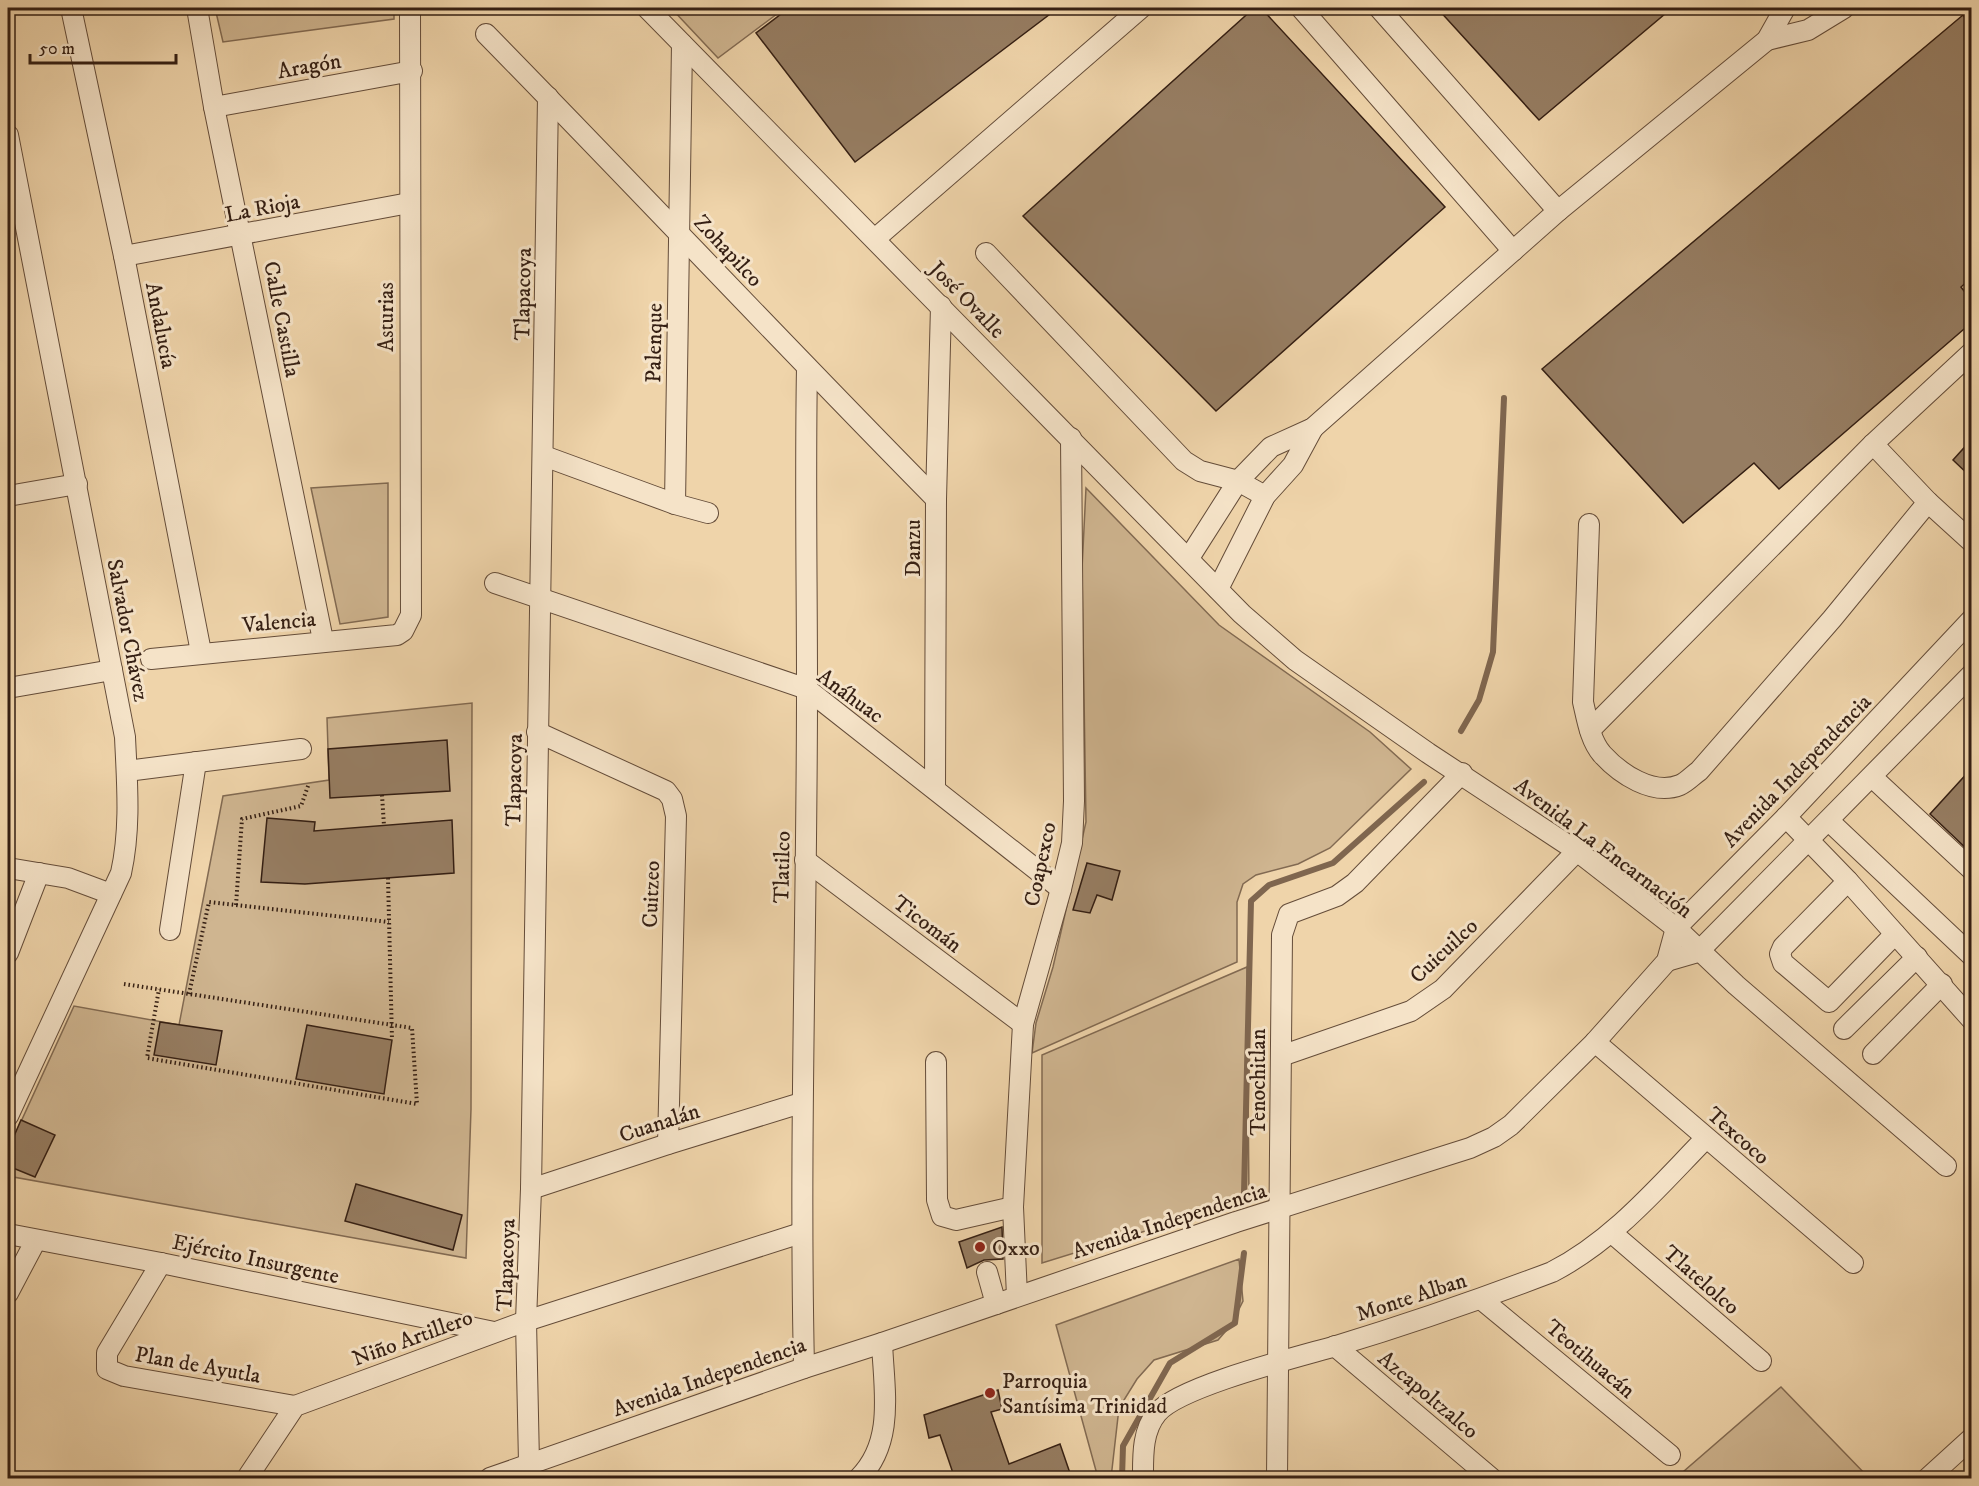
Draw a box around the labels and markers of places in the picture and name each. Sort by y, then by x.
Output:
place label: Oxxo [992,1235,1040,1262]
marker: Oxxo [973,1240,987,1254]
place label: Parroquia Santísima Trinidad [1002,1368,1167,1420]
marker: Parroquia Santísima Trinidad [983,1386,997,1400]

